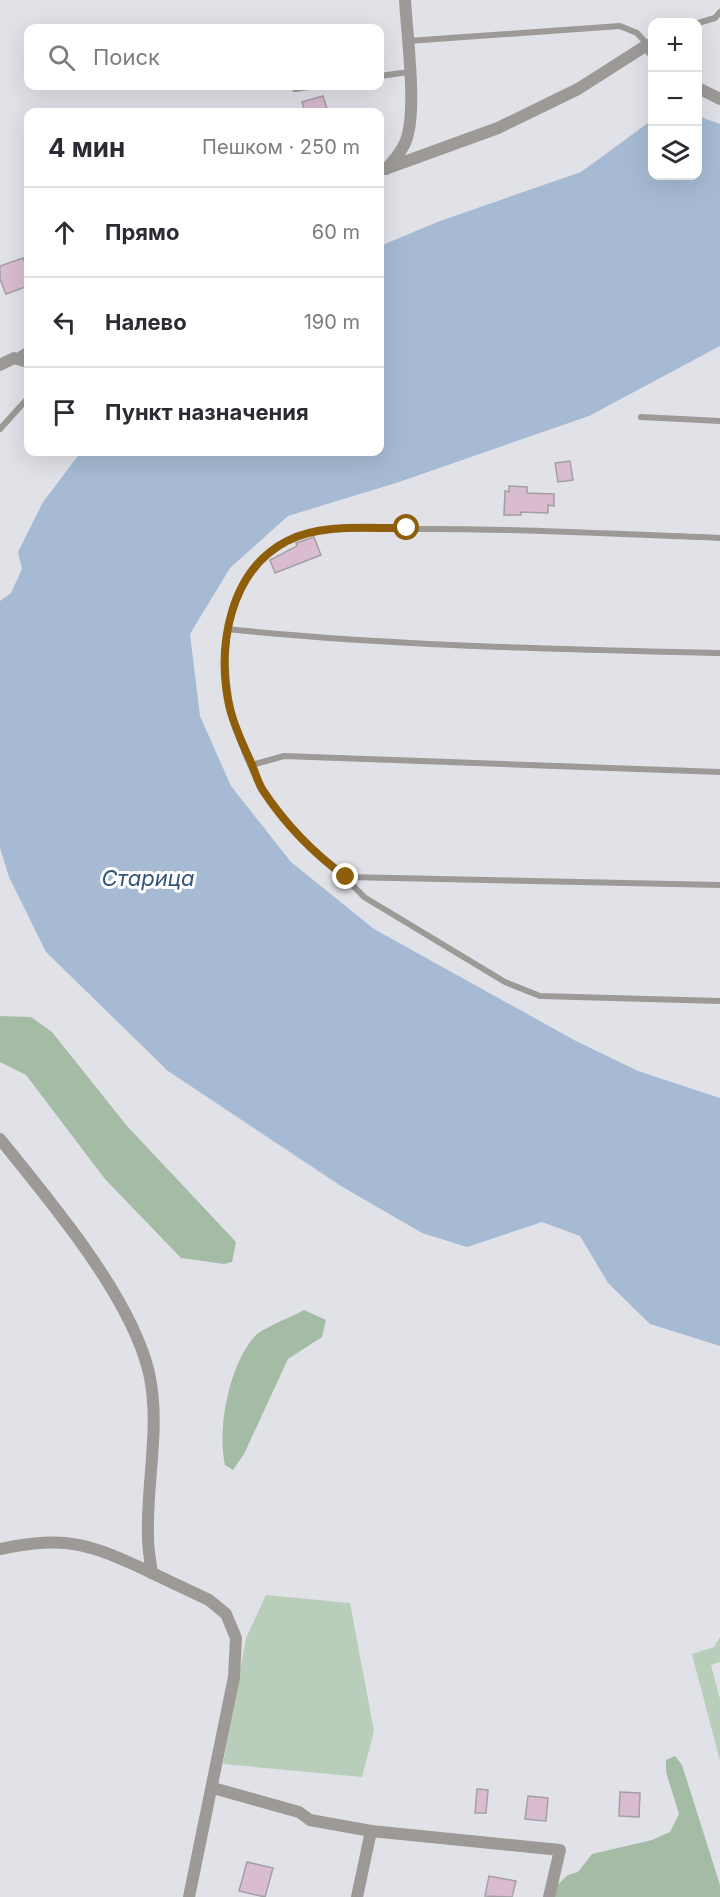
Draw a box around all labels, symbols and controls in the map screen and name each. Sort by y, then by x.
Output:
map controls [648,18,702,180]
button: + [648,18,702,72]
search box [24,24,384,90]
icon: search [45,41,78,74]
text: Поиск [93,44,160,70]
button: − [648,72,702,126]
button: layers [648,126,702,180]
text: 4 мин [48,132,125,163]
text: Пешком · 250 m [202,135,360,159]
icon: ahead [48,216,81,249]
text: Прямо [105,219,179,245]
text: 60 m [312,220,360,244]
icon: left [48,306,81,339]
text: Налево [105,309,187,335]
text: 190 m [304,310,360,334]
icon: arrive [48,396,81,429]
text: Пункт назначения [105,399,309,425]
route start [393,514,419,540]
route end [332,863,358,889]
water label: Старица [102,865,194,891]

